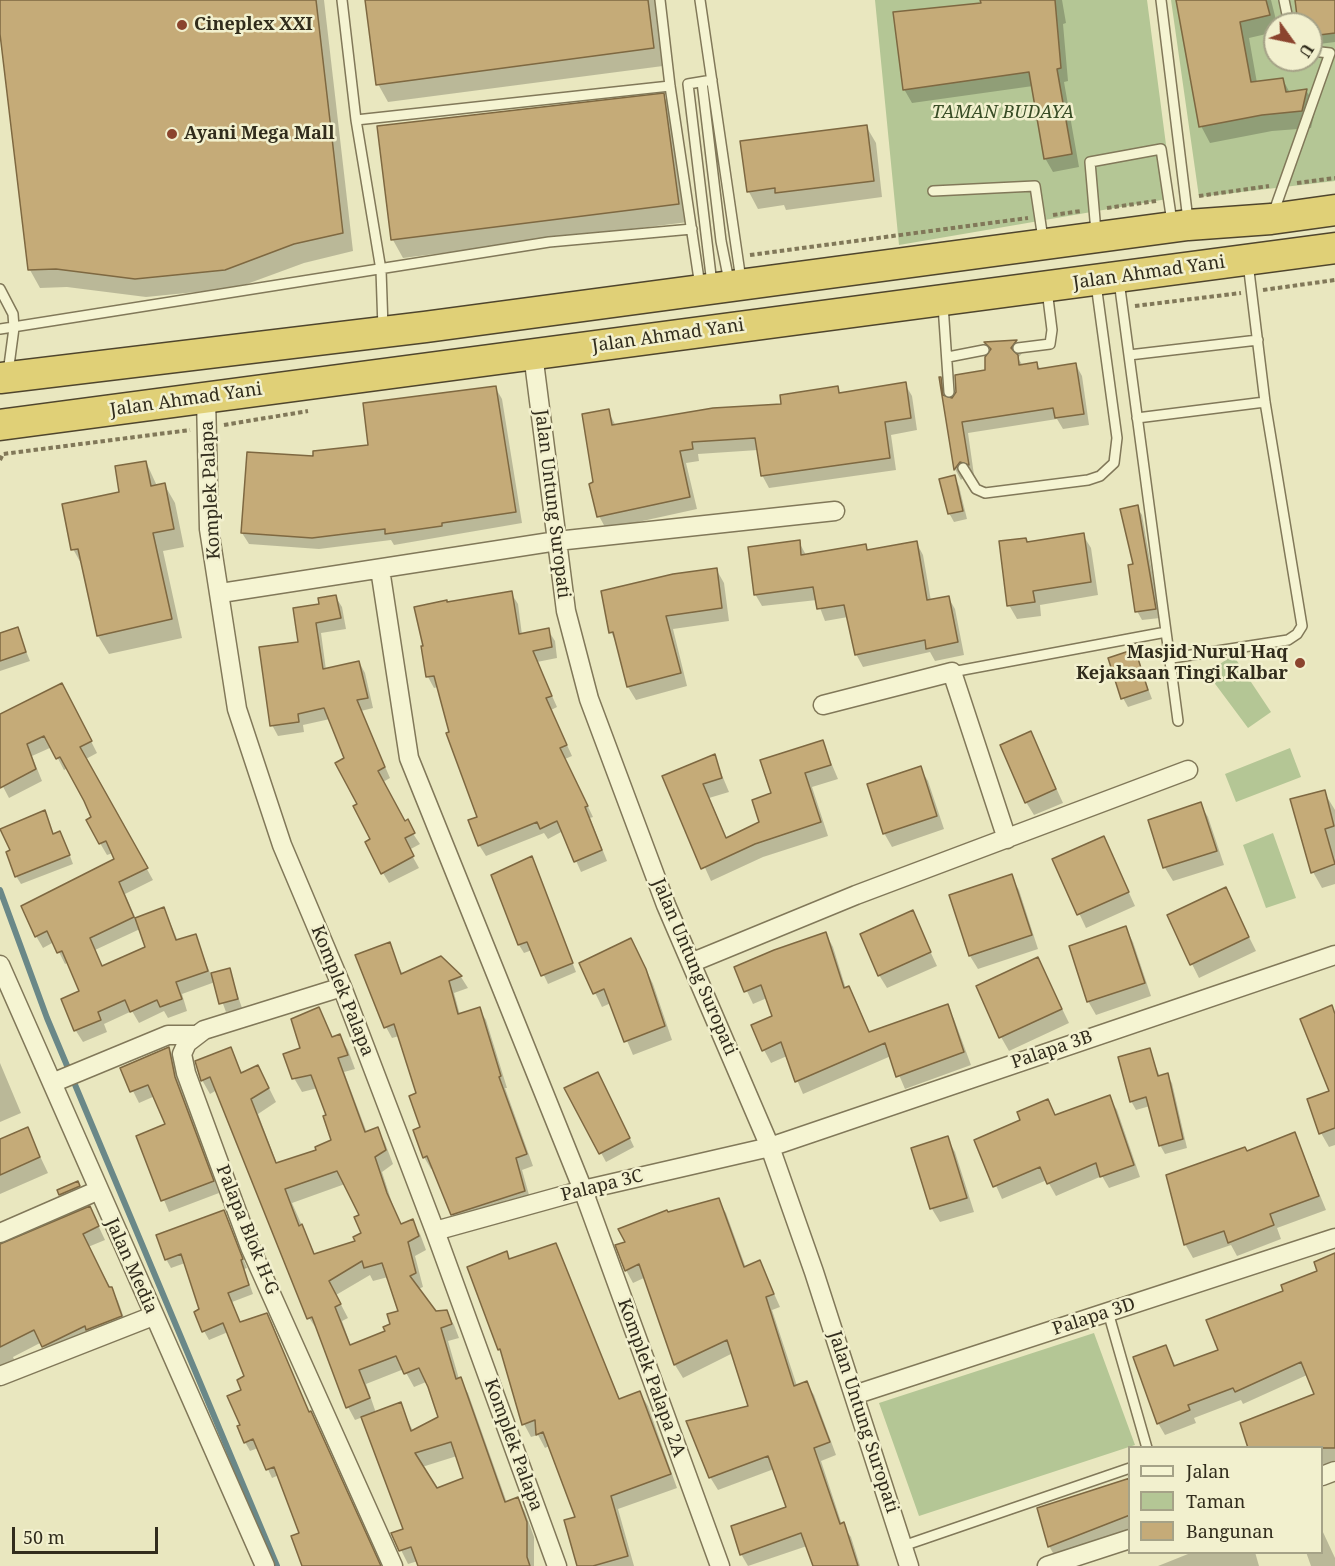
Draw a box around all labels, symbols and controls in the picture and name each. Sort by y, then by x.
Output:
north arrow [1263,12,1323,72]
place label: Cineplex XXI [194,14,313,36]
marker: Cineplex XXI [175,18,189,32]
text: U [1294,40,1319,62]
park label: TAMAN BUDAYA [932,102,1074,124]
place label: Ayani Mega Mall [184,123,334,145]
marker: Ayani Mega Mall [165,127,179,141]
street label: Jalan Ahmad Yani [1072,252,1226,294]
street label: Jalan Ahmad Yani [591,315,745,357]
street label: Jalan Ahmad Yani [109,379,263,421]
street label: Jalan Untung Suropati [530,408,574,600]
street label: Komplek Palapa [197,420,225,560]
place label: Masjid Nurul Haq Kejaksaan Tingi Kalbar [1076,642,1288,684]
marker: Masjid Nurul Haq Kejaksaan Tingi Kalbar [1293,656,1307,670]
street label: Jalan Untung Suropati [647,875,741,1059]
street label: Komplek Palapa [306,923,378,1059]
street label: Palapa 3B [1009,1026,1095,1074]
street label: Palapa Blok H-G [211,1162,283,1298]
street label: Palapa 3C [559,1165,645,1207]
street label: Jalan Media [100,1215,162,1317]
street label: Palapa 3D [1050,1293,1138,1341]
street label: Komplek Palapa 2A [612,1296,690,1460]
street label: Jalan Untung Suropati [823,1328,903,1516]
street label: Komplek Palapa [479,1376,547,1514]
legend [1128,1446,1323,1554]
text: Jalan [1186,1459,1230,1483]
text: Taman [1186,1489,1245,1513]
scale bar [15,1515,160,1553]
text: Bangunan [1186,1519,1274,1543]
text: 50 m [23,1525,65,1549]

